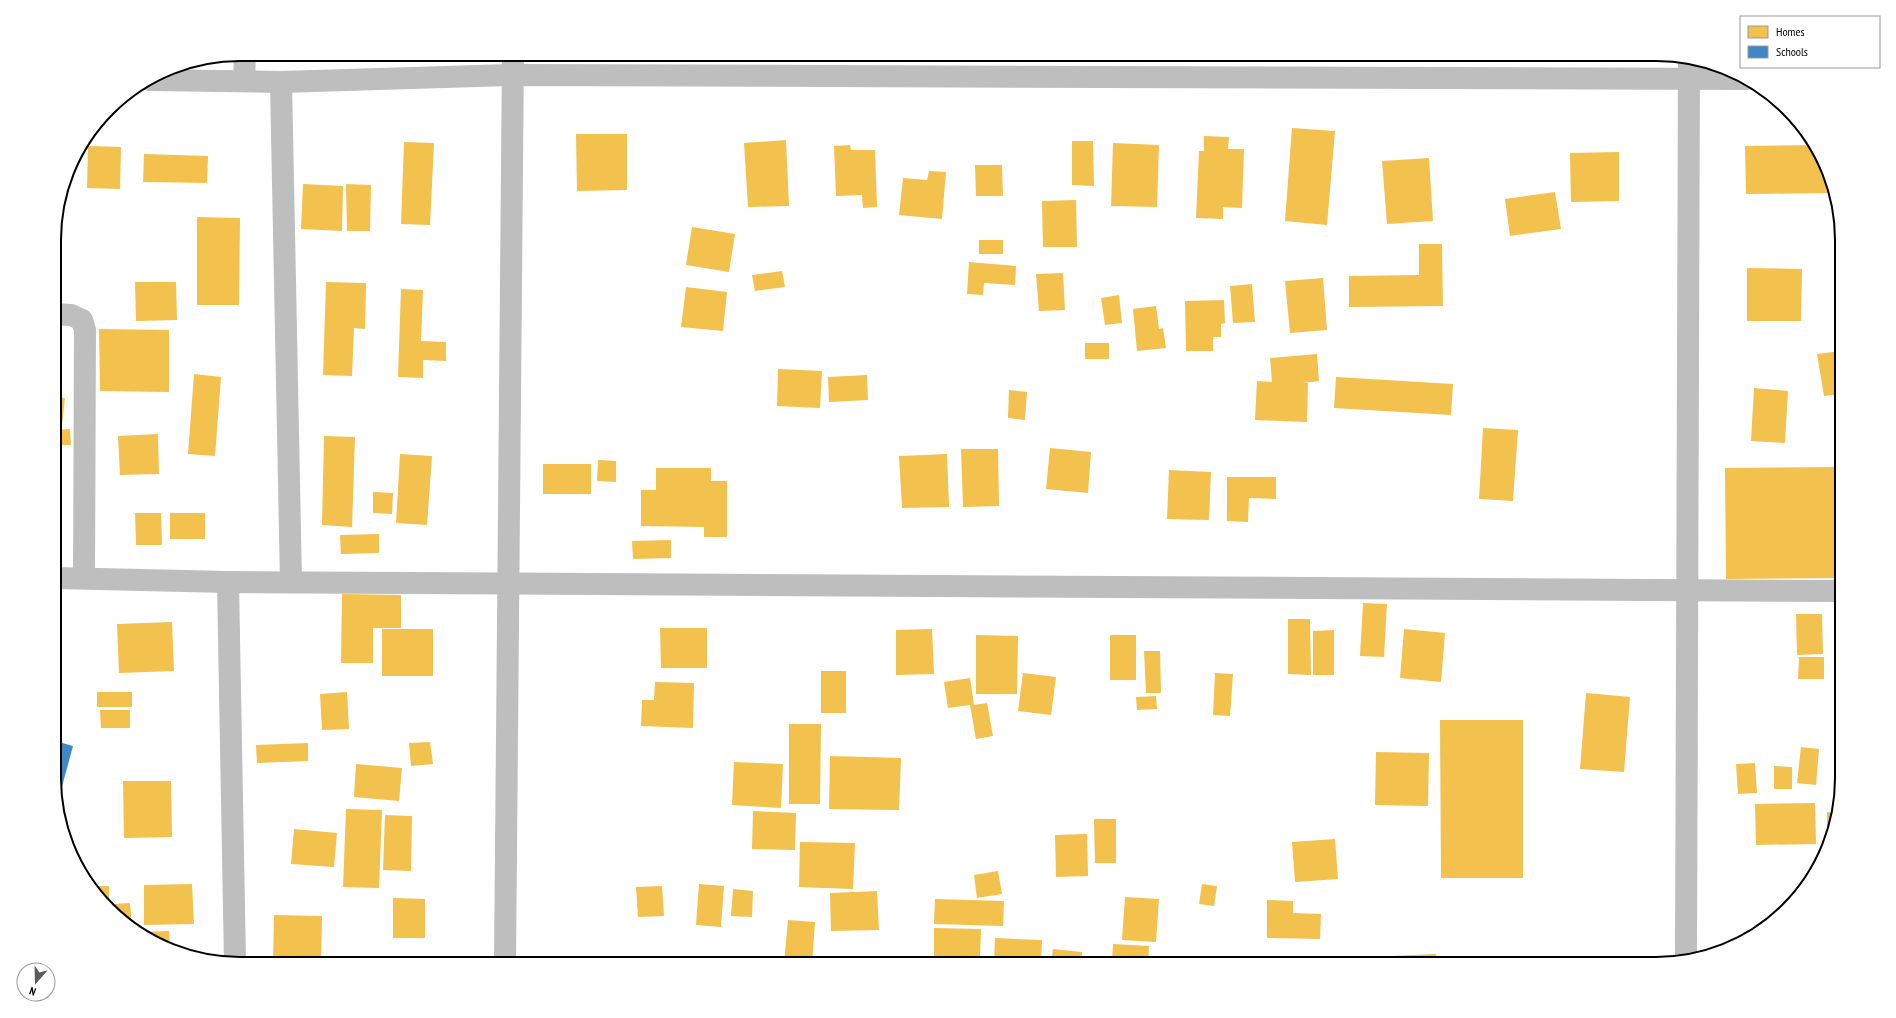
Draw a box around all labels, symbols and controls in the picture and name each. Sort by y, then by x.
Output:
legend [1740,16,1880,68]
text: Homes [1776,24,1804,39]
text: Schools [1776,44,1808,59]
north arrow [16,962,56,1002]
text: N [27,984,38,999]

